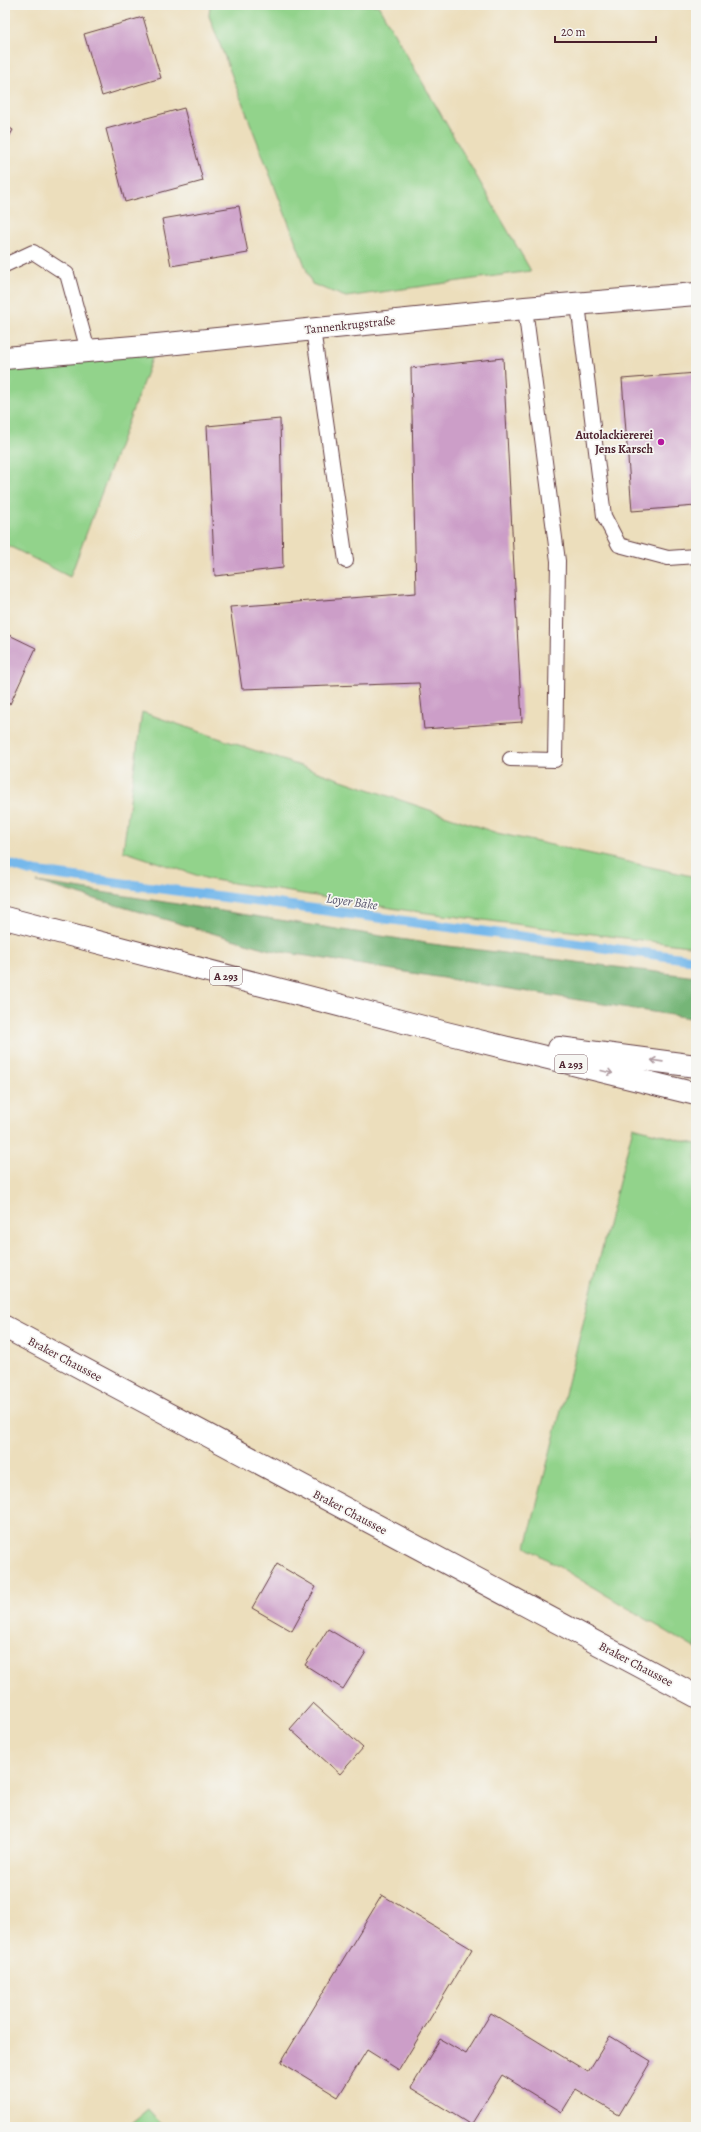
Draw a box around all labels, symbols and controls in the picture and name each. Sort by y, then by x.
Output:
scale bar [555,18,656,44]
text: 20 m [561,24,585,40]
street label: Tannenkrugstraße [304,312,396,338]
place label: Autolackiererei Jens Karsch [574,427,653,457]
marker: Autolackiererei Jens Karsch [656,437,666,447]
water label: Loyer Bäke [325,889,379,914]
road number: A 293 [210,967,242,985]
road number: A 293 [555,1055,587,1073]
one-way arrow [651,1057,664,1065]
one-way arrow [600,1069,613,1077]
street label: Braker Chaussee [25,1333,105,1385]
street label: Braker Chaussee [310,1486,390,1538]
street label: Braker Chaussee [596,1638,676,1690]

